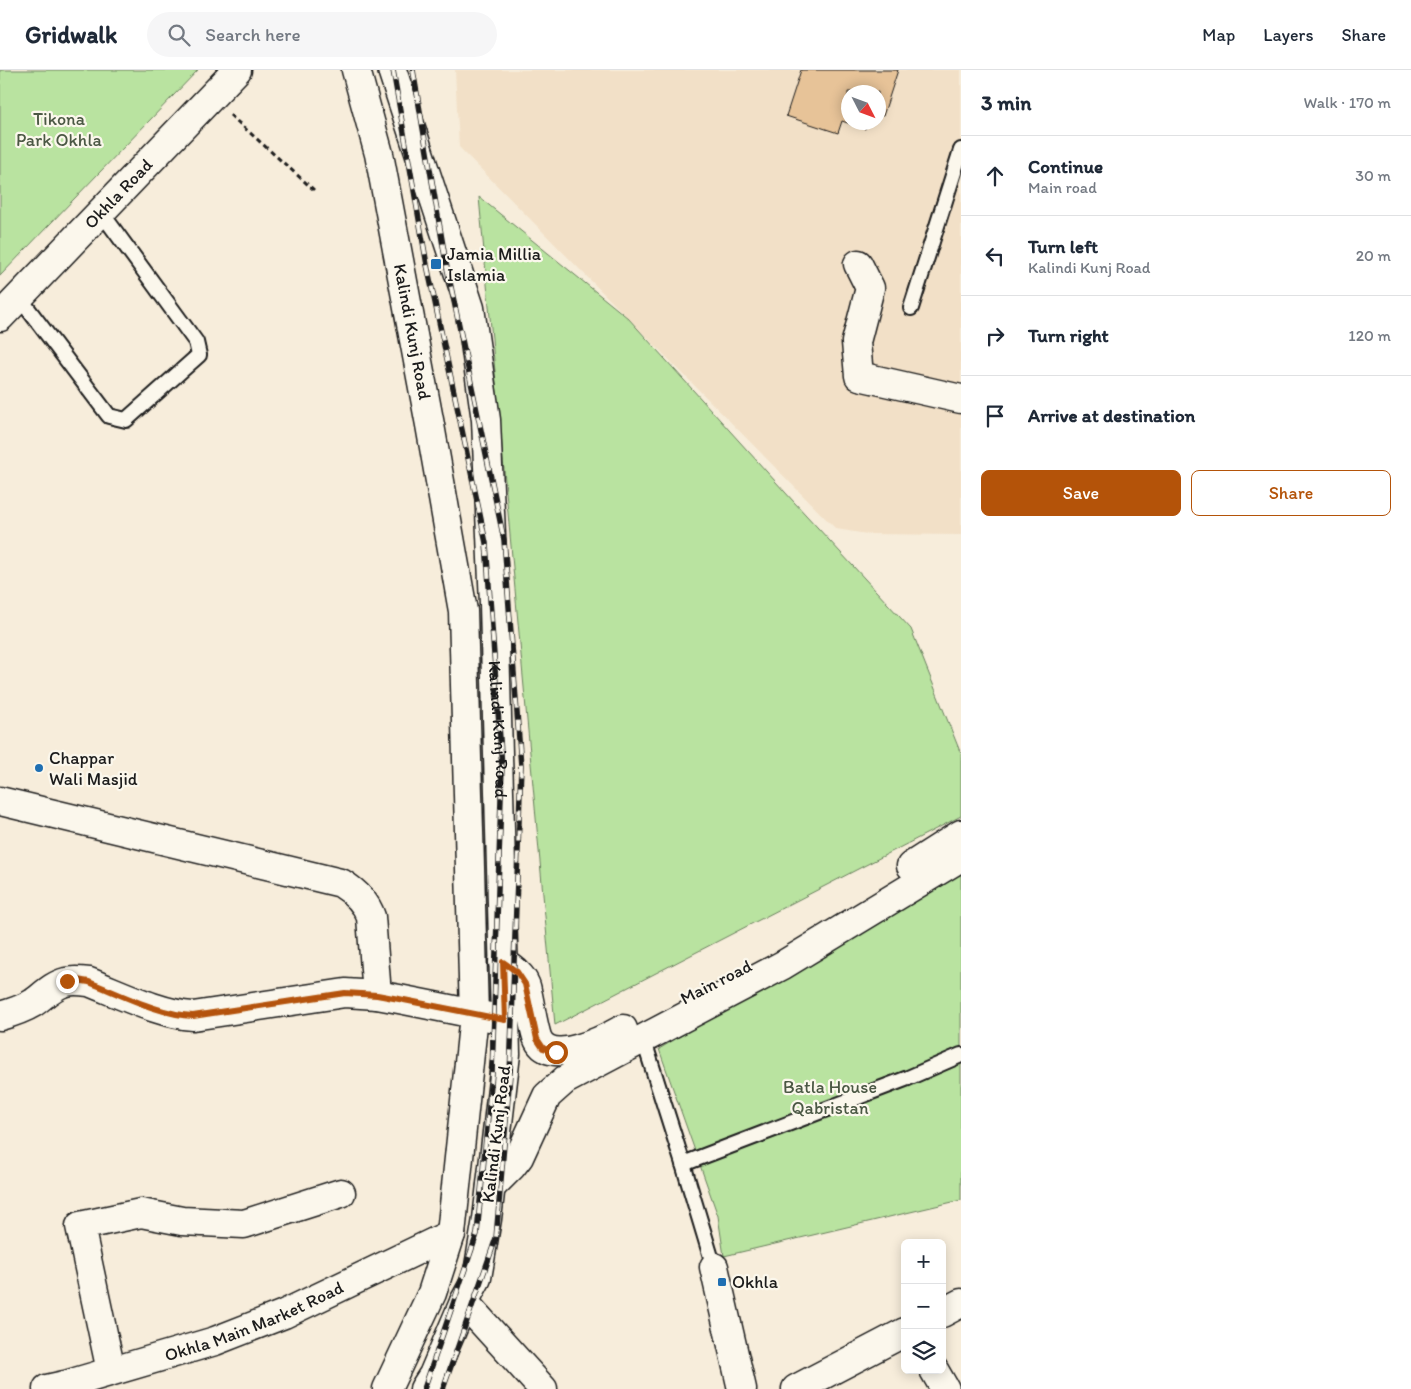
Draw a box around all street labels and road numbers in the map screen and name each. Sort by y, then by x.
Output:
street label: Okhla Road [79,154,157,234]
street label: Kalindi Kunj Road [389,262,436,402]
street label: Kalindi Kunj Road [483,660,513,799]
street label: Main road [676,955,756,1009]
street label: Kalindi Kunj Road [477,1064,515,1204]
street label: Okhla Main Market Road [162,1276,347,1366]

